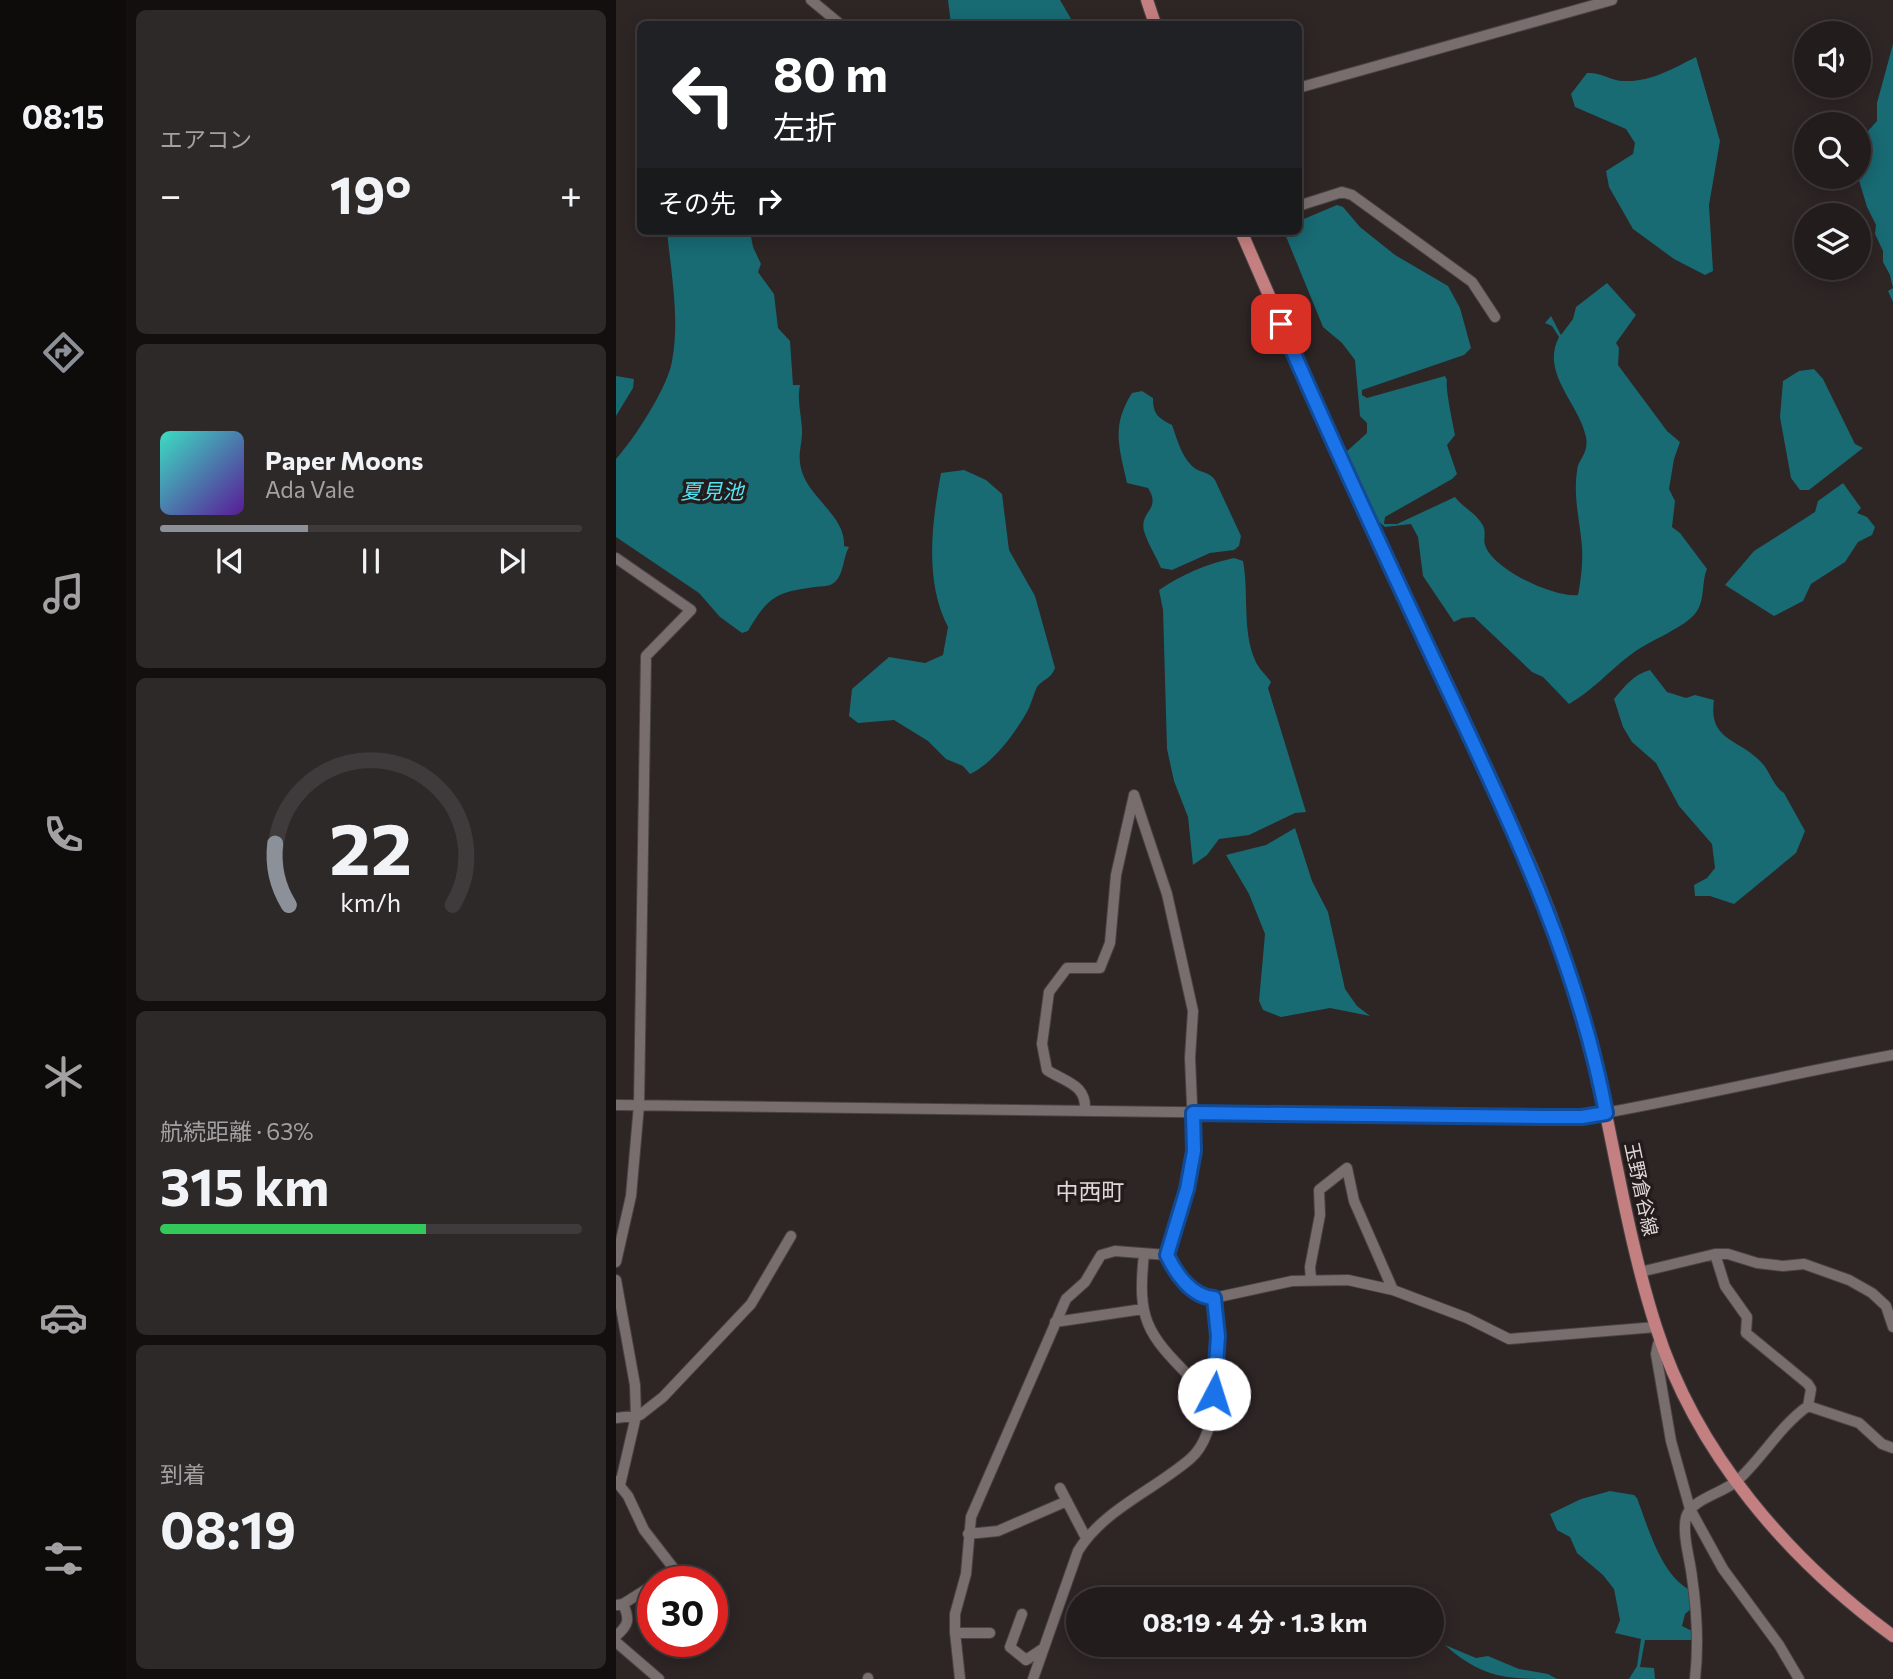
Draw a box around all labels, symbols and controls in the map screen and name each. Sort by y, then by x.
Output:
map controls [1794,21,1871,280]
button: sound [1794,21,1871,98]
text: 80 m [773,42,888,102]
icon: left [658,49,749,140]
text: 08:15 [22,96,104,136]
text: 左折 [773,106,837,146]
button: search [1794,112,1871,189]
text: エアコン [160,125,252,153]
text: 19° [330,161,411,225]
text: − [160,170,182,217]
text: + [560,170,582,217]
icon: right [750,182,788,220]
text: その先 [658,187,736,218]
button: layers [1794,203,1871,280]
pin [1251,294,1311,354]
icon: arrive [1262,305,1300,343]
icon: directions [39,328,88,377]
text: Paper Moons [265,444,423,475]
text: Ada Vale [265,475,355,503]
water label: 夏見池 [681,478,745,503]
icon: previous [211,542,249,580]
icon: pause [352,542,390,580]
icon: next [493,542,531,580]
icon: music [39,569,88,618]
text: 22 [330,802,412,891]
icon: phone [39,810,88,859]
text: km/h [341,887,401,917]
icon: climate [39,1052,88,1101]
text: 航続距離 · 63% [160,1117,314,1145]
street label: 玉野倉谷線 [1621,1140,1663,1238]
text: 315 km [160,1153,329,1217]
district label: 中西町 [1056,1177,1125,1205]
icon: car [39,1293,88,1342]
position arrow [1177,1357,1251,1431]
text: 到着 [160,1460,206,1488]
text: 08:19 [160,1496,296,1560]
icon: filters [39,1534,88,1583]
speed limit sign: 30 [637,1566,728,1657]
text: 08:19 · 4 分 · 1.3 km [1143,1606,1367,1637]

